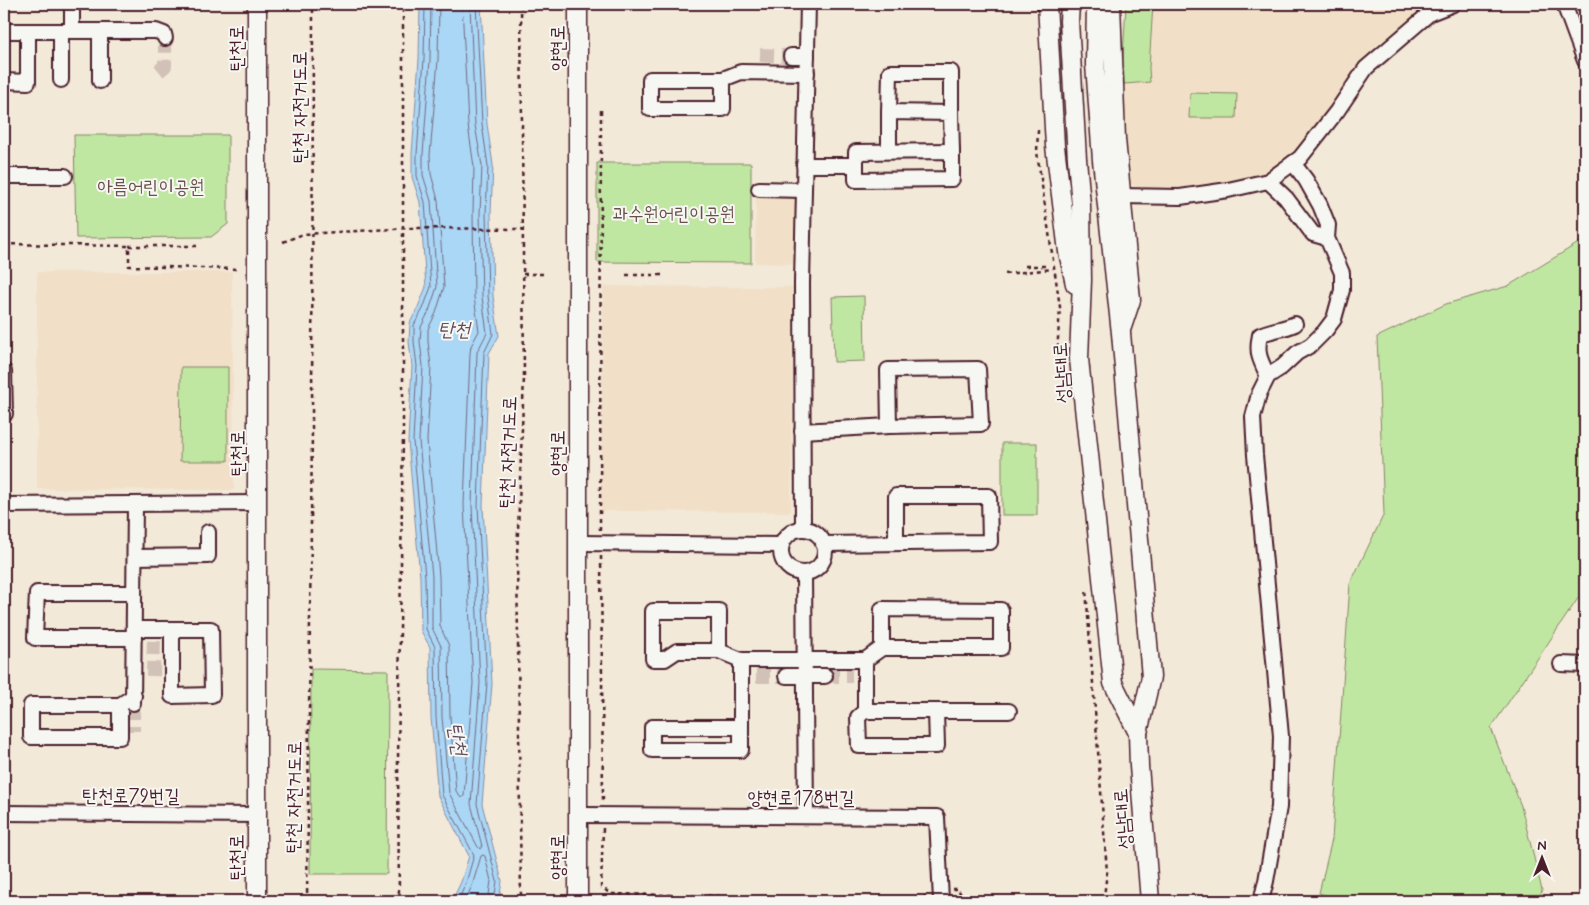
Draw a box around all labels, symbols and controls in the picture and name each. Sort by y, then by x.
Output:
street label: 탄천로 [225,25,250,71]
street label: 양현로 [546,25,571,71]
street label: 탄천 자전거도로 [288,51,313,163]
park label: 아름어린이공원 [97,175,205,200]
park label: 과수원어린이공원 [613,202,735,227]
water label: 탄천 [438,317,472,344]
street label: 성남대로 [1048,342,1077,404]
street label: 탄천 자전거도로 [494,396,523,509]
street label: 탄천로 [226,430,251,476]
street label: 양현로 [546,430,571,476]
water label: 탄천 [440,721,473,759]
street label: 탄천 자전거도로 [281,741,308,853]
street label: 탄천로79번길 [82,784,180,809]
street label: 양현로178번길 [747,786,855,811]
street label: 성남대로 [1108,787,1139,850]
north arrow [1516,832,1566,882]
street label: 탄천로 [225,834,250,880]
street label: 양현로 [546,834,571,880]
text: N [1537,837,1547,855]

